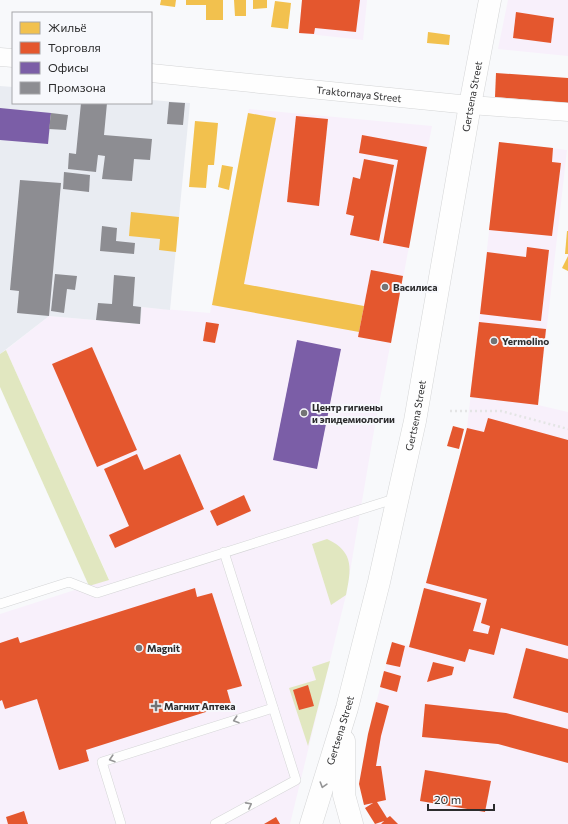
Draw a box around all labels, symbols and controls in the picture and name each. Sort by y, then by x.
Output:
legend [12,12,152,104]
text: Жильё [48,20,87,34]
text: Торговля [48,40,101,54]
text: Офисы [48,60,89,74]
street label: Gertsena Street [459,60,484,133]
text: Промзона [48,80,106,94]
street label: Traktornaya Street [316,84,402,104]
place label: Василиса [393,281,437,293]
marker: Василиса [380,282,390,292]
place label: Yermolino [502,335,549,347]
marker: Yermolino [489,336,499,346]
street label: Gertsena Street [403,379,428,452]
place label: Центр гигиены и эпидемиологии [312,401,395,425]
marker: Центр гигиены и эпидемиологии [299,408,309,418]
place label: Magnit [147,642,180,654]
marker: Magnit [134,643,144,653]
street label: Gertsena Street [324,694,356,766]
place label: Магнит Аптека [164,700,235,712]
marker: Магнит Аптека [151,701,161,711]
one-way arrow [233,715,240,724]
one-way arrow [109,754,116,762]
one-way arrow [319,782,328,789]
scale bar [428,786,494,812]
text: 20 m [434,792,461,806]
one-way arrow [245,803,252,810]

